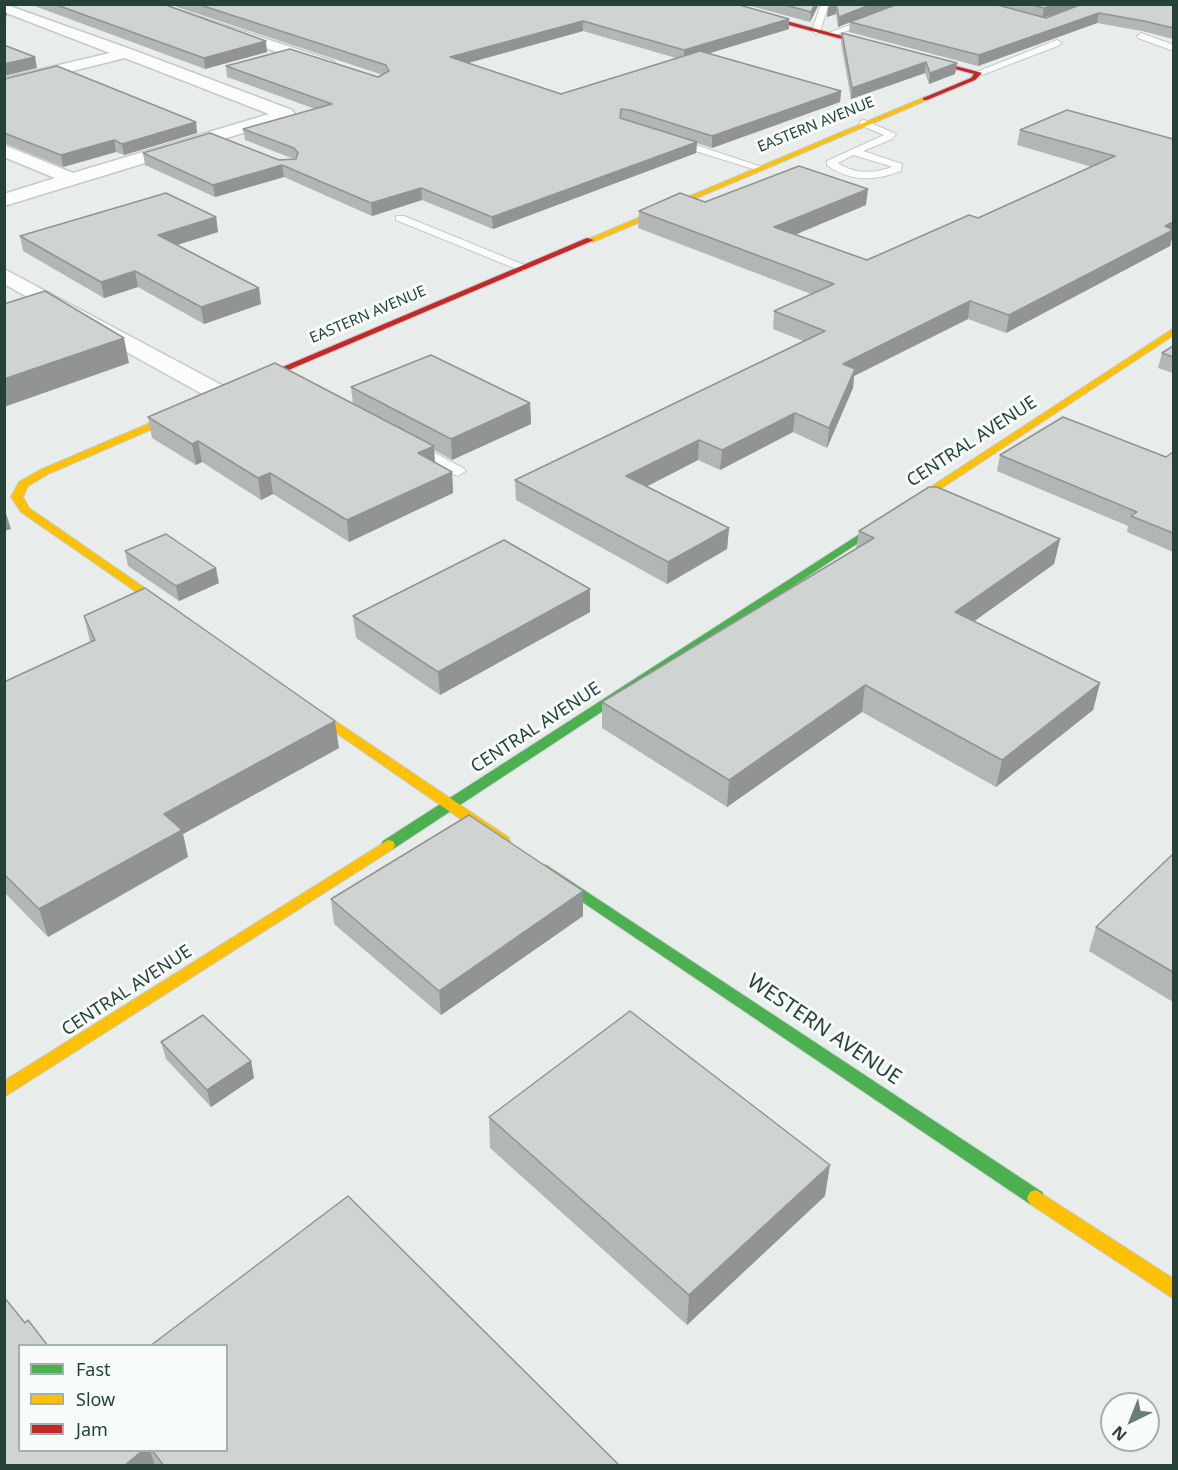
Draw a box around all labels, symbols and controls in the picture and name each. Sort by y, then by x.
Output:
street label: EASTERN AVENUE [755,93,877,157]
street label: EASTERN AVENUE [307,282,429,348]
street label: CENTRAL AVENUE [903,392,1041,492]
street label: CENTRAL AVENUE [467,678,605,778]
street label: CENTRAL AVENUE [58,941,196,1041]
street label: WESTERN AVENUE [742,969,906,1091]
legend [18,1344,228,1452]
text: Fast [76,1357,111,1381]
text: Slow [76,1387,115,1411]
north arrow [1100,1392,1160,1452]
text: Jam [76,1417,108,1441]
text: N [1107,1421,1131,1446]

